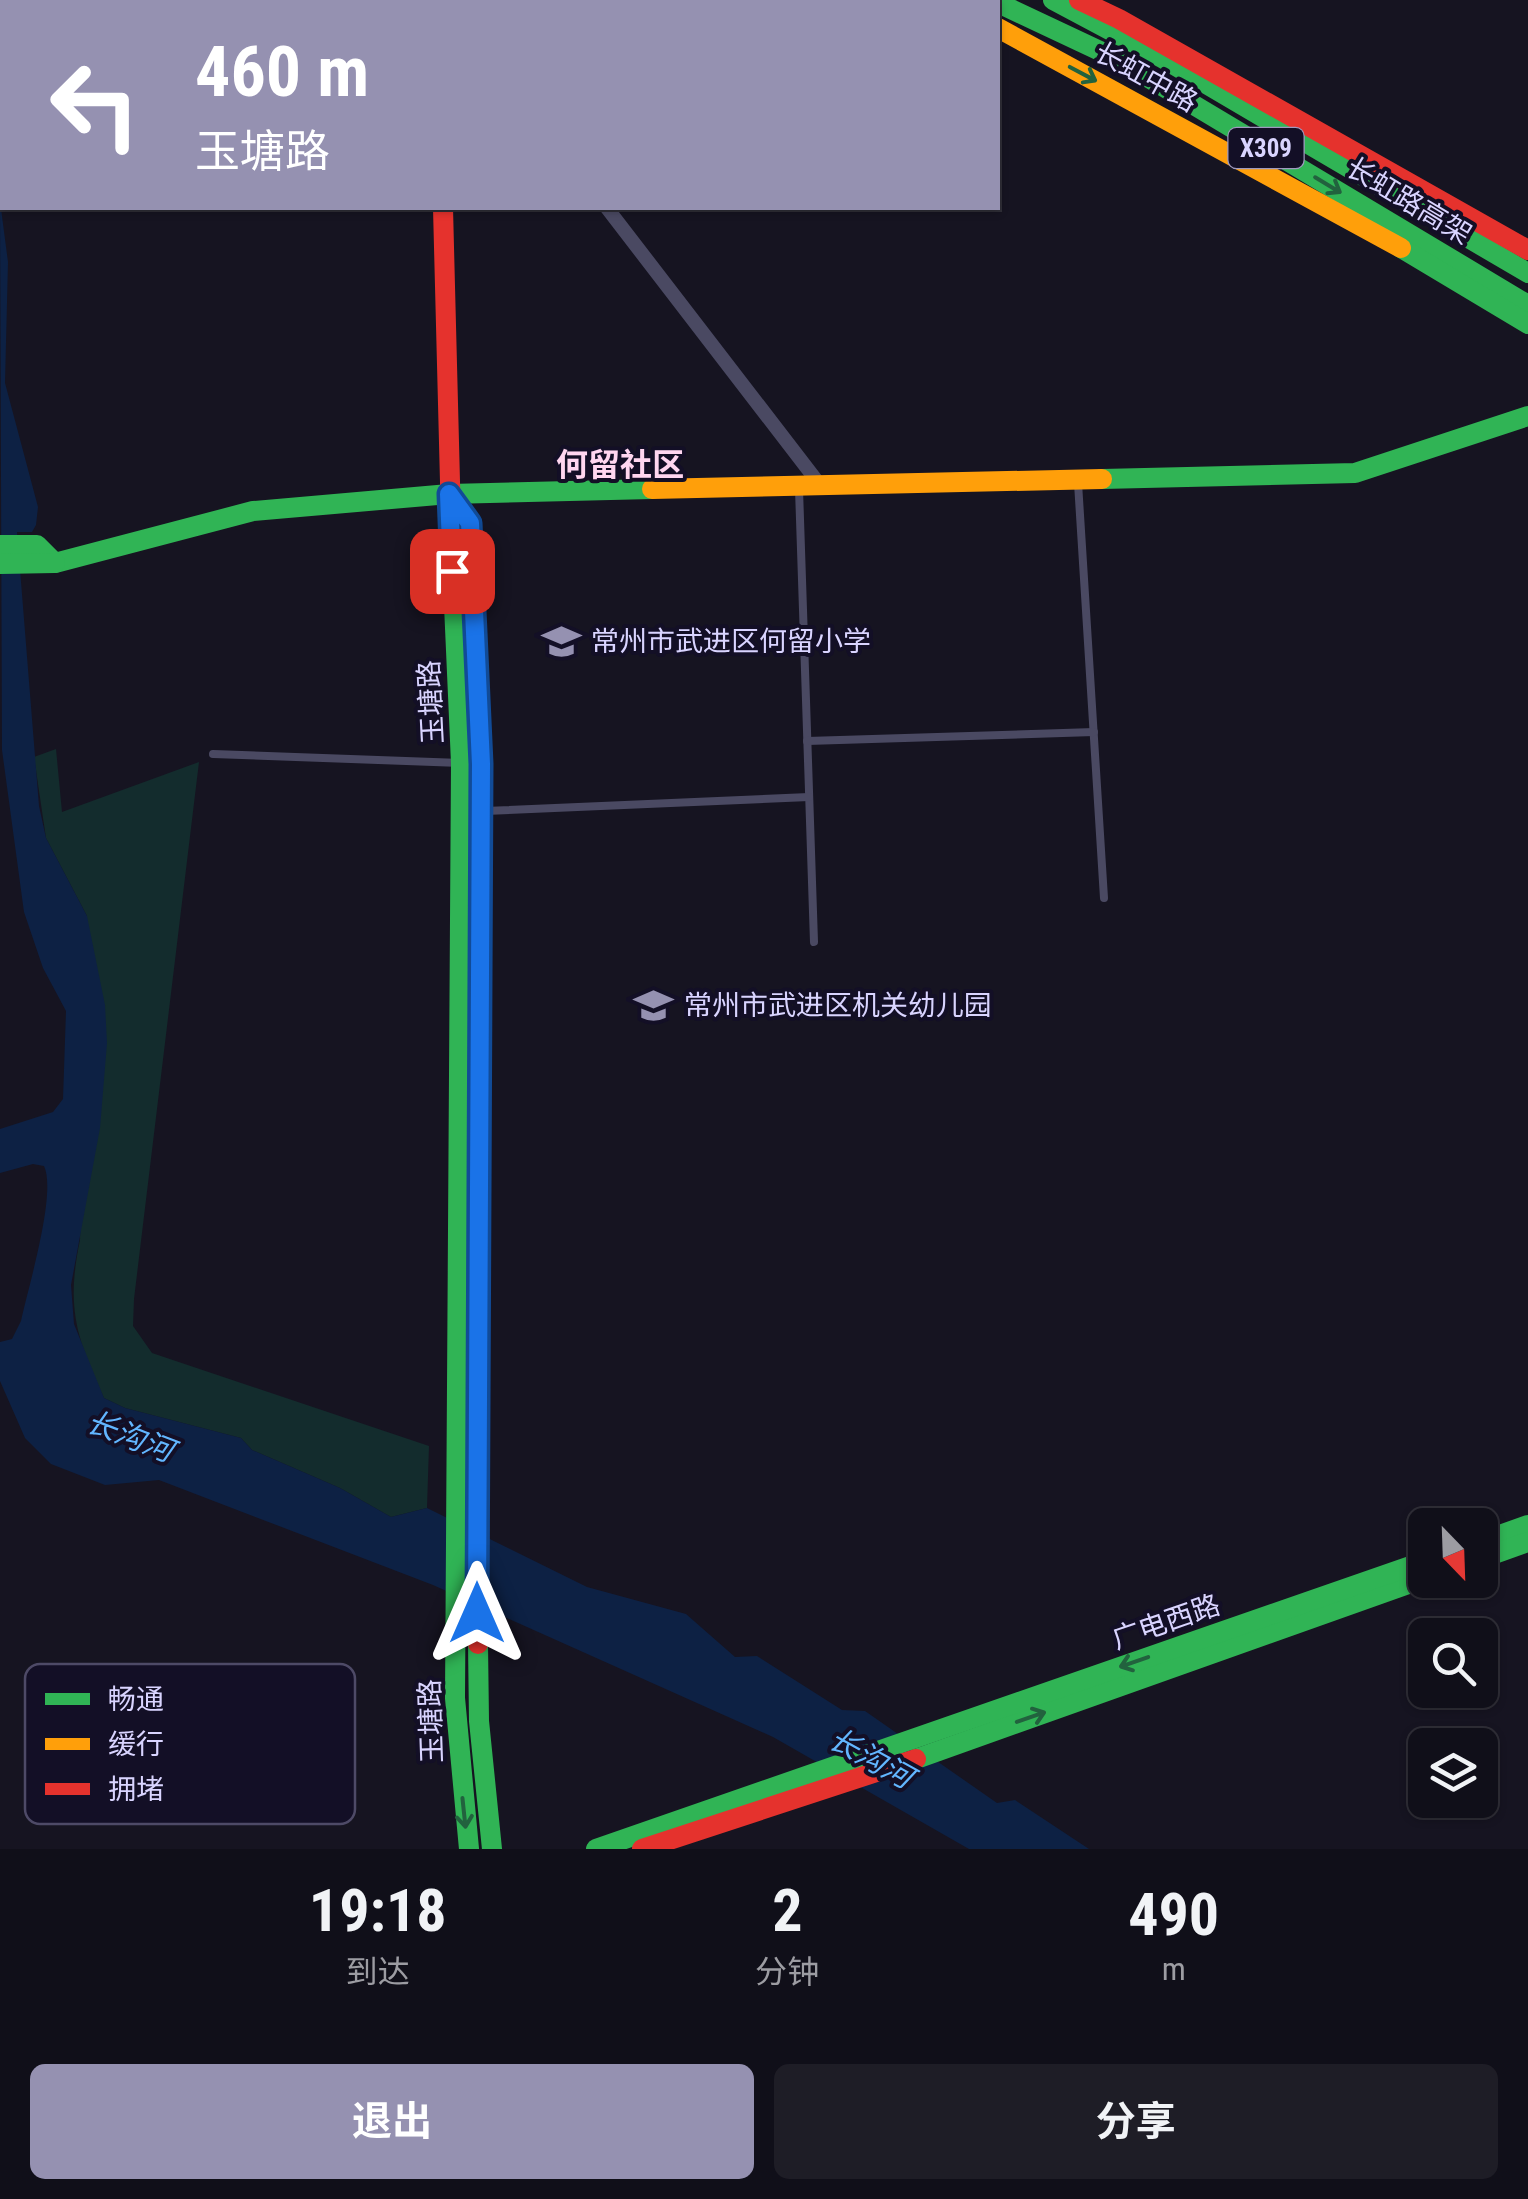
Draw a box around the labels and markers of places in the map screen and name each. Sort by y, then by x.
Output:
pin [410,529,495,614]
school or university icon: 常州市武进区何留小学 [540,620,582,662]
place label: 常州市武进区何留小学 [591,625,871,658]
school or university icon: 常州市武进区机关幼儿园 [633,984,675,1026]
place label: 常州市武进区机关幼儿园 [684,989,992,1022]

